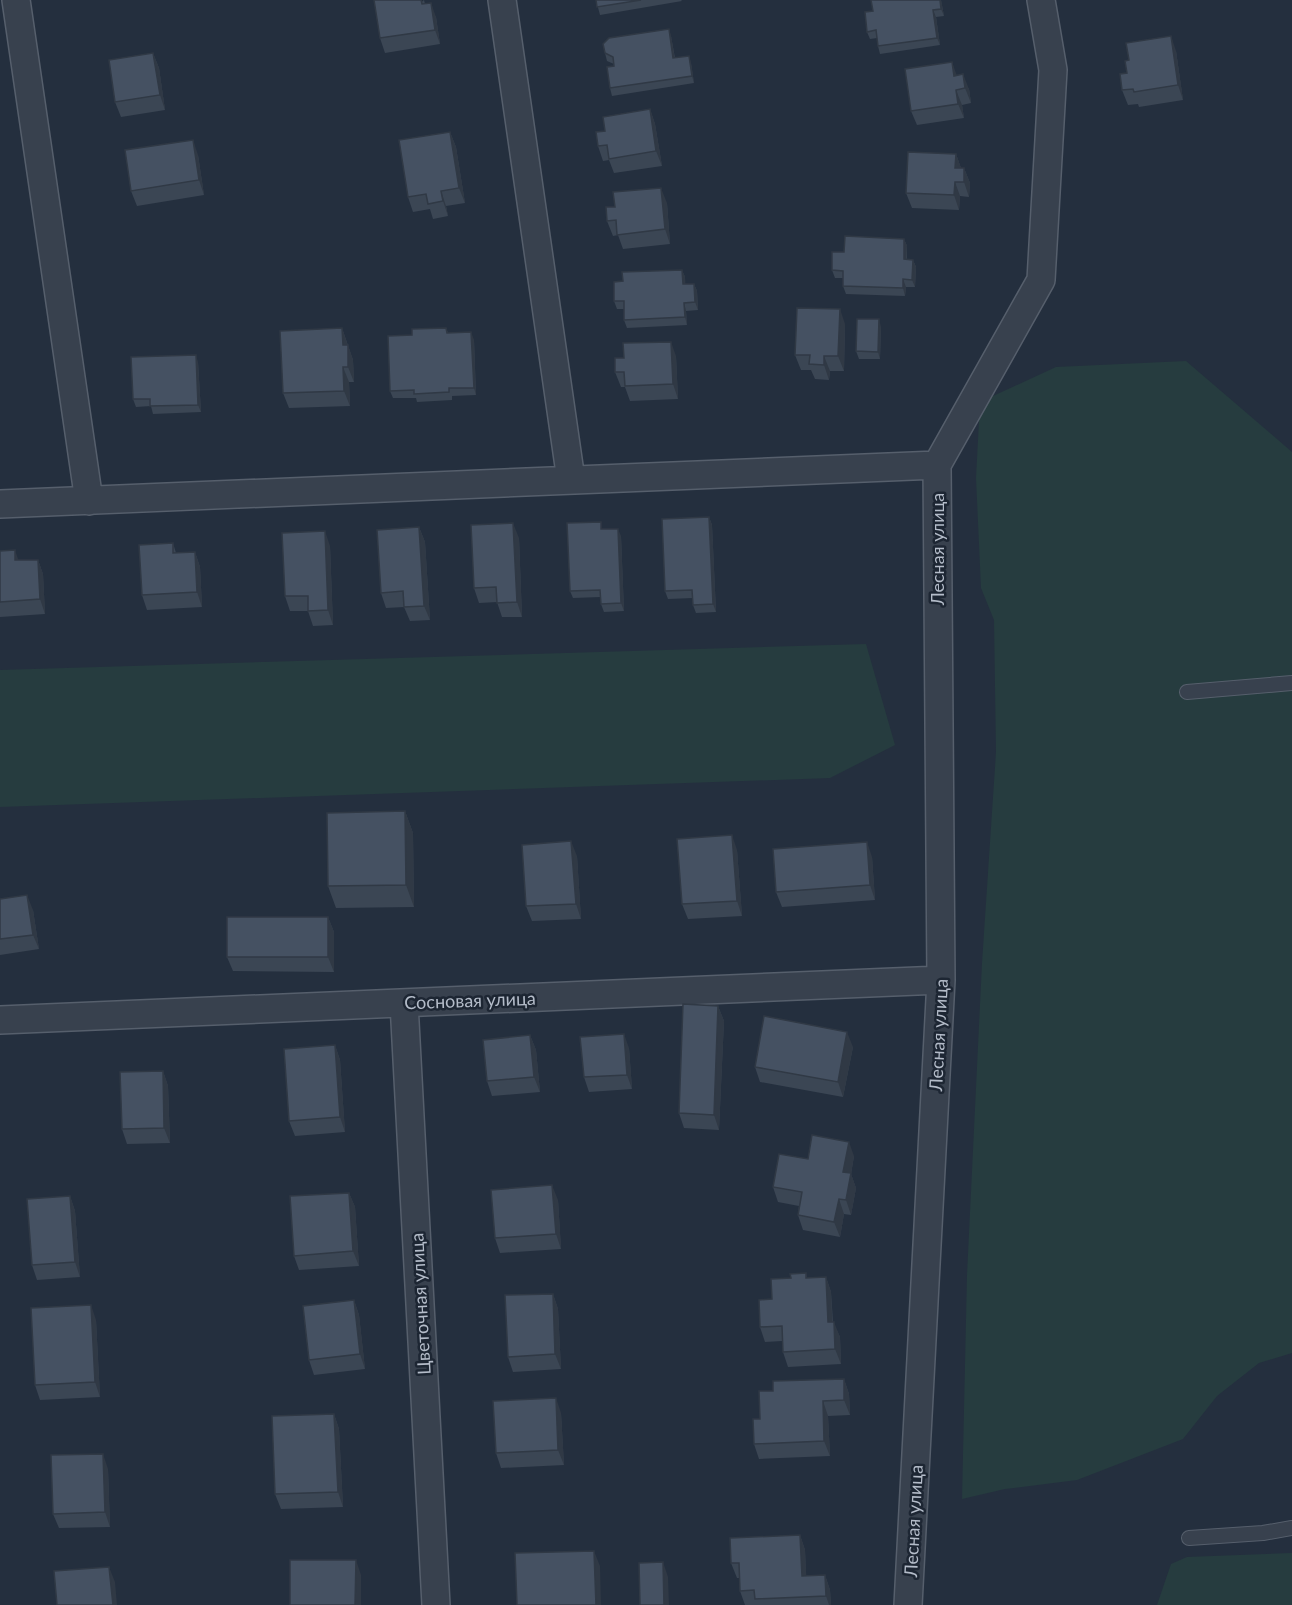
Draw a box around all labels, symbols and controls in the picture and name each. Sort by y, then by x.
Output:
street label: Лесная улица [926,493,948,606]
street label: Лесная улица [924,978,952,1093]
street label: Сосновая улица [404,987,536,1013]
street label: Цветочная улица [405,1232,435,1376]
street label: Лесная улица [899,1464,927,1579]

